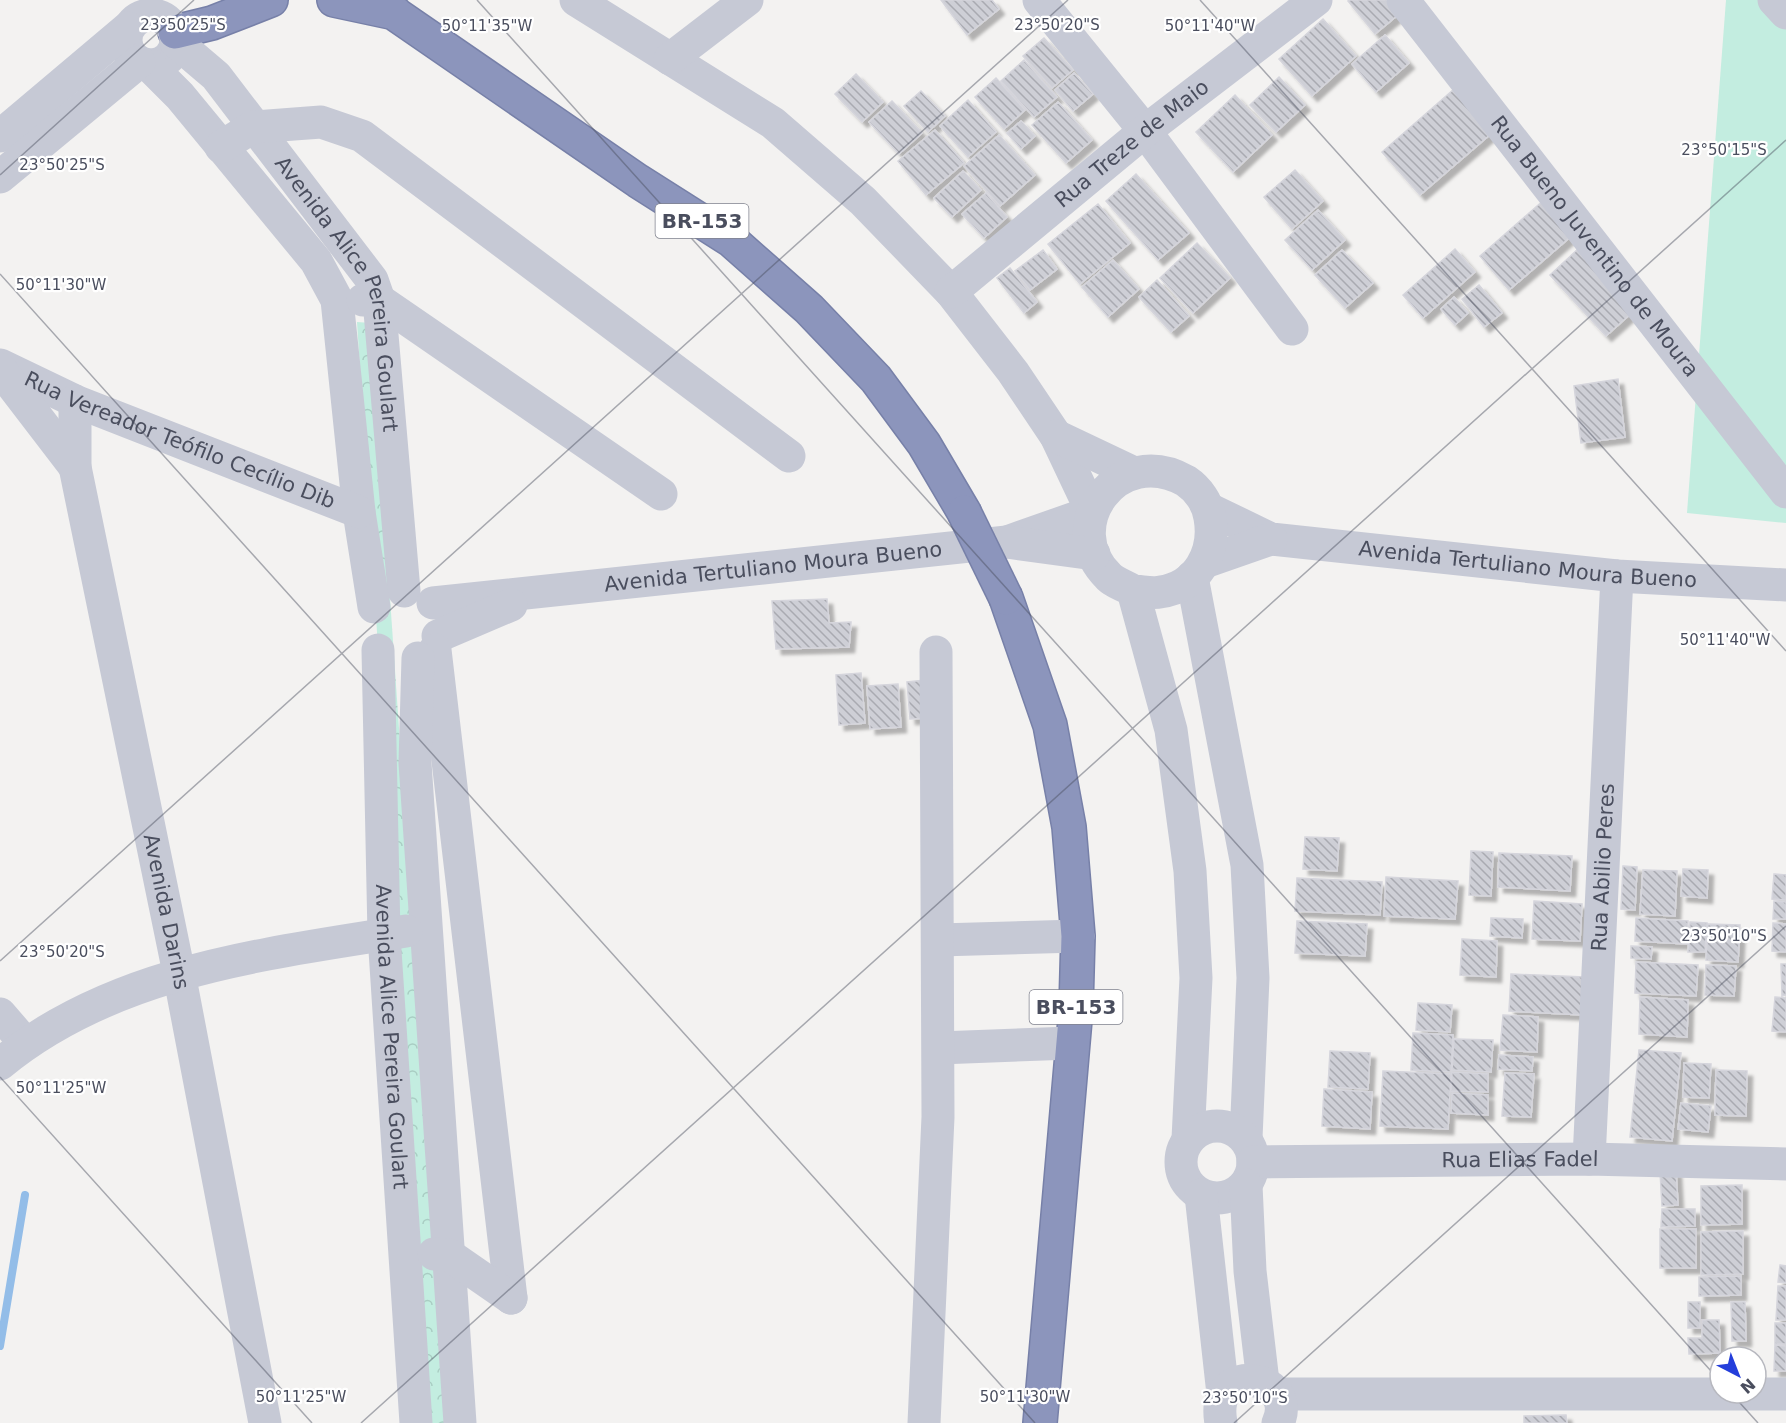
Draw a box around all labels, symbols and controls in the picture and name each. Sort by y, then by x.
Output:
text: 23°50'25"S [140,16,226,34]
text: 23°50'20"S [1014,16,1100,34]
text: 50°11'35"W [442,17,532,35]
text: 50°11'40"W [1165,17,1255,35]
street label: Rua Treze de Maio [1050,75,1214,213]
street label: Rua Bueno Juventino de Moura [1486,111,1704,381]
text: 23°50'15"S [1681,141,1767,159]
street label: Avenida Alice Pereira Goulart [270,152,402,433]
text: 23°50'25"S [19,156,105,174]
road number: BR-153 [656,204,748,238]
text: 50°11'30"W [16,276,106,294]
street label: Rua Vereador Teófilo Cecílio Dib [21,367,339,513]
street label: Avenida Tertuliano Moura Bueno [1358,536,1698,592]
street label: Avenida Tertuliano Moura Bueno [603,537,943,597]
text: 50°11'40"W [1680,631,1770,649]
street label: Rua Abilio Peres [1587,783,1619,952]
street label: Avenida Darins [139,832,194,992]
street label: Avenida Alice Pereira Goulart [371,884,413,1190]
text: 23°50'10"S [1681,927,1767,945]
text: 23°50'20"S [19,943,105,961]
road number: BR-153 [1030,990,1122,1024]
text: 50°11'25"W [16,1079,106,1097]
street label: Rua Elias Fadel [1441,1147,1599,1172]
north arrow [1708,1345,1768,1405]
text: N [1736,1374,1759,1397]
text: 50°11'25"W [256,1388,346,1406]
text: 50°11'30"W [980,1388,1070,1406]
text: 23°50'10"S [1202,1389,1288,1407]

